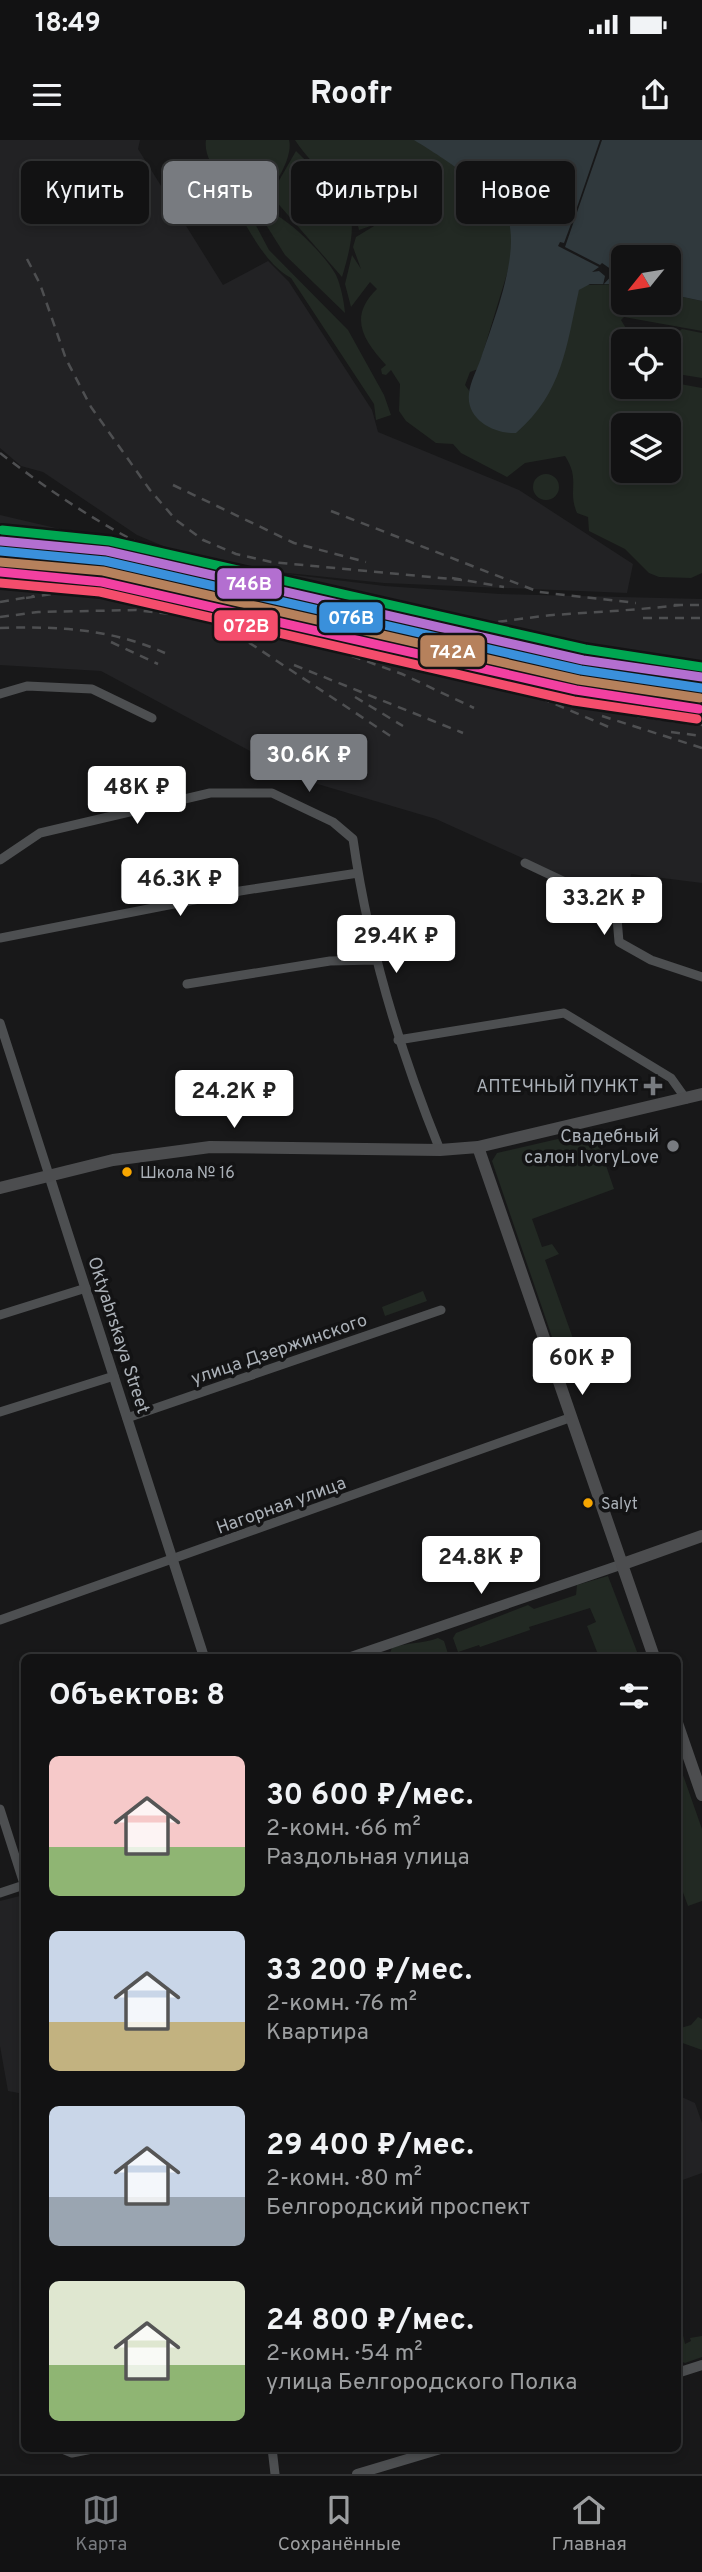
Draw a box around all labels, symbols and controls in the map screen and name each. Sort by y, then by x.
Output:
text: 18:49 [35,8,101,41]
text: Roofr [310,75,392,115]
icon: menu [28,76,66,114]
icon: share [636,76,674,114]
chip: Купить [21,161,149,224]
chip: Снять [163,161,277,224]
chip: Фильтры [291,161,442,224]
chip: Новое [456,161,575,224]
north arrow [611,245,681,315]
map controls [611,245,681,483]
button: locate [611,329,681,399]
button: layers [611,413,681,483]
line badge: 746В [216,567,283,600]
text: 746В [226,573,272,597]
line badge: 076В [318,601,384,634]
text: 076В [328,607,374,631]
line badge: 072В [213,609,279,642]
text: 072В [223,615,269,639]
line badge: 742А [419,634,486,668]
text: 742А [430,641,476,665]
pin: 30.6K ₽ [244,734,374,794]
text: 30.6K ₽ [266,742,352,771]
pin: 48K ₽ [88,766,186,826]
text: 48K ₽ [104,774,170,803]
pin: 46.3K ₽ [115,858,245,918]
text: 46.3K ₽ [137,866,223,895]
pin: 33.2K ₽ [539,878,669,937]
text: 33.2K ₽ [562,885,646,914]
pin: 29.4K ₽ [331,916,461,975]
text: 29.4K ₽ [353,923,439,952]
pin: 24.2K ₽ [169,1070,299,1130]
place label: АПТЕЧНЫЙ ПУНКТ [476,1074,639,1099]
text: 24.2K ₽ [191,1078,277,1107]
marker: АПТЕЧНЫЙ ПУНКТ [645,1078,661,1094]
place label: Свадебный салон IvoryLove [524,1126,659,1170]
marker: Свадебный салон IvoryLove [665,1138,681,1154]
place label: Школа № 16 [140,1164,235,1184]
marker: Школа № 16 [120,1165,134,1179]
street label: Oktyabrskaya Street [81,1254,154,1417]
street label: улица Дзержинского [188,1309,371,1391]
pin: 60K ₽ [533,1338,631,1397]
text: 60K ₽ [549,1345,615,1374]
street label: Нагорная улица [214,1472,349,1541]
place label: Salyt [601,1495,638,1515]
marker: Salyt [581,1496,595,1510]
pin: 24.8K ₽ [416,1536,546,1596]
text: 24.8K ₽ [438,1544,524,1573]
icon: filters [615,1677,653,1715]
text: Объектов: 8 [49,1678,225,1715]
text: 30 600 ₽/мес. [266,1778,473,1815]
icon: home [105,1784,189,1868]
text: 2-комн. · 66 m² [266,1815,421,1844]
text: Раздольная улица [266,1844,470,1873]
text: 33 200 ₽/мес. [266,1953,472,1990]
icon: home [105,1959,189,2043]
text: 2-комн. · 76 m² [266,1990,417,2019]
text: Квартира [266,2019,369,2048]
text: 29 400 ₽/мес. [266,2128,474,2165]
icon: home [105,2134,189,2218]
text: 2-комн. · 80 m² [266,2165,422,2194]
text: Белгородский проспект [266,2194,530,2223]
text: 24 800 ₽/мес. [266,2303,474,2340]
icon: home [105,2309,189,2393]
text: 2-комн. · 54 m² [266,2340,422,2369]
text: улица Белгородского Полка [266,2369,577,2398]
tab: Карта [75,2491,127,2557]
tab: Сохранённые [278,2491,401,2557]
tab: Главная [551,2491,627,2557]

